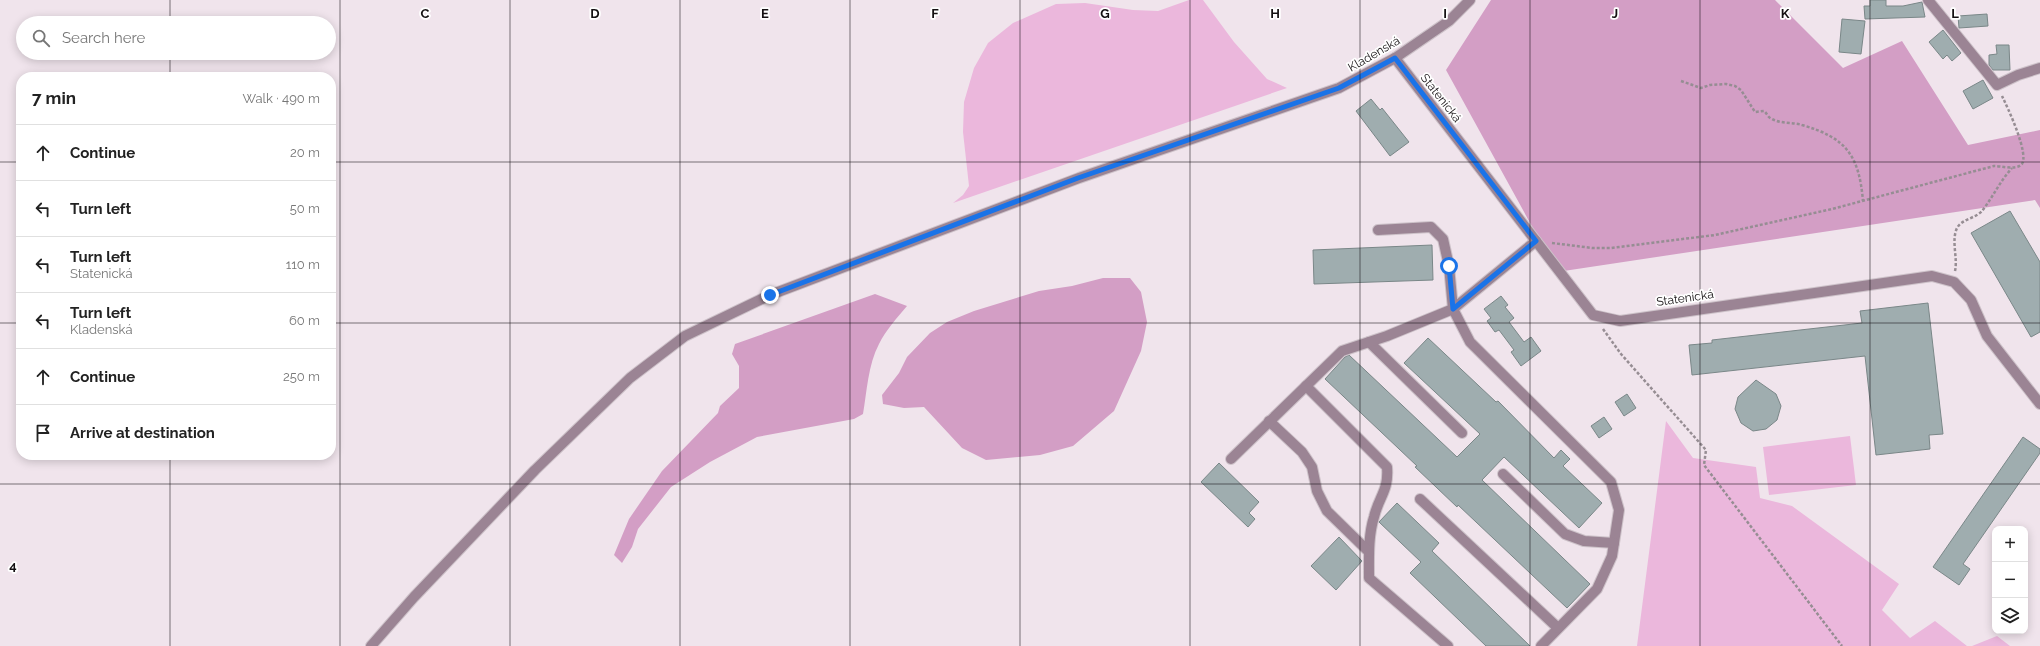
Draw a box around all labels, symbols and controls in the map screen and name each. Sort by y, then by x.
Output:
text: C [421,6,430,21]
text: D [590,6,600,21]
text: E [761,6,769,21]
text: F [931,6,939,21]
text: G [1100,6,1110,21]
text: H [1270,6,1280,21]
text: I [1443,6,1447,21]
text: J [1612,6,1618,21]
text: K [1781,6,1790,21]
text: L [1951,6,1959,21]
search box [16,16,336,60]
icon: search [30,27,52,49]
text: Search here [62,29,145,47]
street label: Kladenská [1346,34,1402,74]
street label: Statenická [1418,71,1464,125]
text: 7 min [32,88,76,108]
text: Walk · 490 m [243,91,320,106]
icon: ahead [32,142,54,164]
text: Continue [70,144,135,162]
text: 20 m [290,145,320,160]
icon: left [32,198,54,220]
text: Turn left [70,200,131,218]
text: 50 m [290,201,320,216]
text: Turn left [70,248,131,266]
icon: left [32,254,54,276]
text: 110 m [286,257,320,272]
route start [1440,257,1458,275]
text: Statenická [70,266,133,281]
route end [761,286,779,304]
street label: Statenická [1655,287,1715,309]
text: Turn left [70,304,131,322]
icon: left [32,310,54,332]
text: 60 m [289,313,320,328]
text: Kladenská [70,322,133,337]
icon: ahead [32,366,54,388]
text: Continue [70,368,135,386]
text: 250 m [283,369,320,384]
icon: arrive [32,422,54,444]
text: Arrive at destination [70,424,215,442]
map controls [1992,526,2028,634]
button: + [1992,526,2028,562]
text: 4 [9,558,17,573]
button: − [1992,562,2028,598]
button: layers [1992,598,2028,634]

